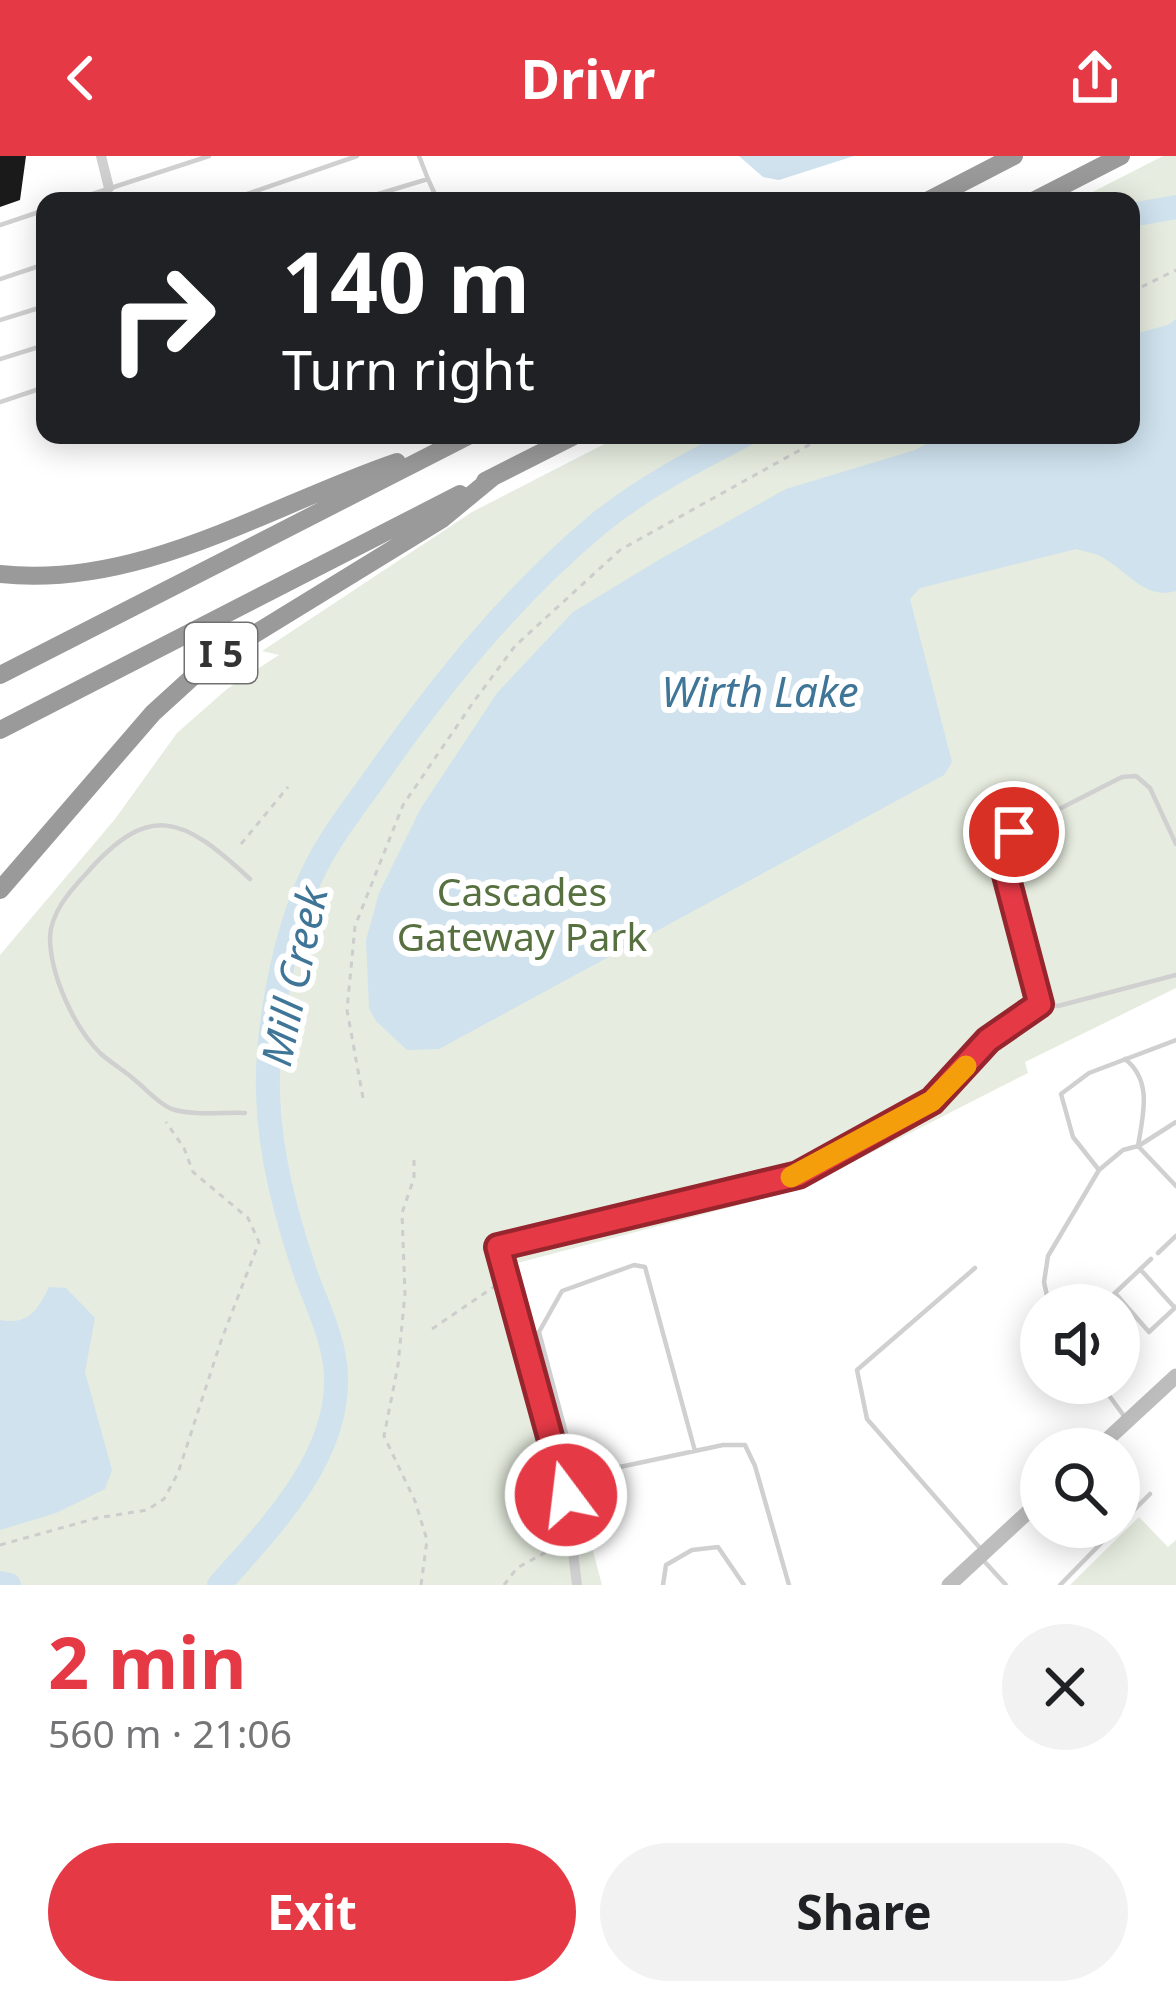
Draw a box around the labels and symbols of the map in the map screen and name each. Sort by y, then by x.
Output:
road number: I 5 [185,623,257,683]
water label: Wirth Lake [661,662,859,719]
pin [963,781,1065,883]
park label: Cascades Gateway Park [397,864,647,962]
water label: Mill Creek [246,879,340,1071]
position arrow [503,1432,629,1558]

